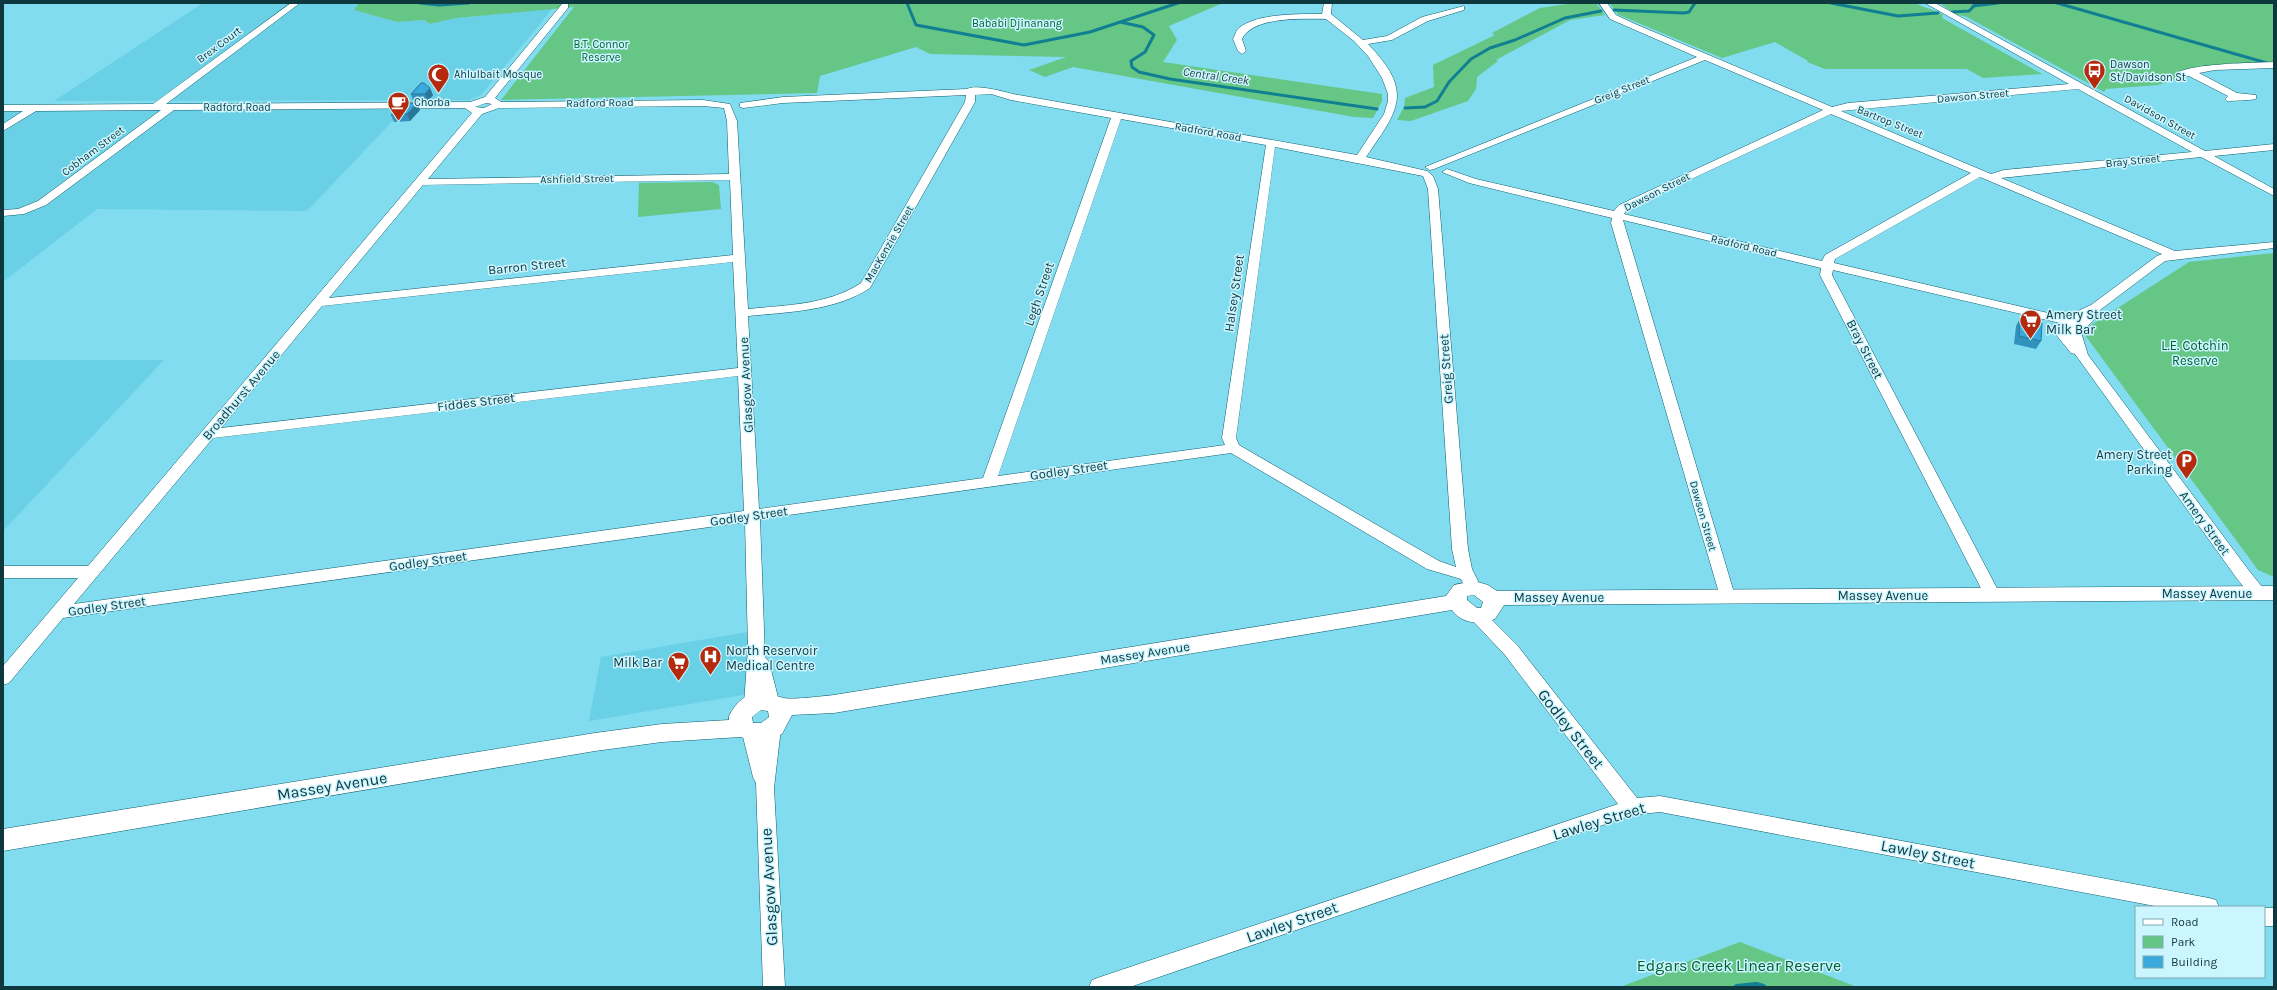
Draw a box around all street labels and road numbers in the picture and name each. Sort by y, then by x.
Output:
street label: Brex Court [194,24,244,66]
street label: Greig Street [1592,73,1652,107]
street label: Dawson Street [1936,86,2010,106]
street label: Davidson Street [2122,92,2198,142]
street label: Radford Road [566,96,634,110]
street label: Radford Road [203,101,271,114]
street label: Bartrop Street [1855,103,1925,141]
street label: Radford Road [1174,120,1242,144]
street label: Cobham Street [59,123,127,179]
street label: Bray Street [2105,152,2161,170]
street label: Dawson Street [1622,170,1692,214]
street label: Ashfield Street [540,172,614,186]
street label: MacKenzie Street [862,203,916,285]
street label: Radford Road [1710,232,1778,260]
street label: Halsey Street [1221,253,1247,333]
street label: Barron Street [487,254,567,278]
street label: Legh Street [1021,260,1057,328]
street label: Bray Street [1844,317,1886,381]
street label: Greig Street [1436,334,1456,404]
street label: Glasgow Avenue [736,336,756,433]
street label: Broadhurst Avenue [199,347,283,443]
street label: Fiddes Street [436,390,516,414]
street label: Godley Street [1029,457,1109,483]
street label: Dawson Street [1687,479,1719,553]
street label: Amery Street [2177,488,2233,558]
street label: Godley Street [709,503,789,529]
street label: Godley Street [388,548,468,574]
street label: Massey Avenue [2162,586,2253,601]
street label: Massey Avenue [1838,588,1929,603]
street label: Massey Avenue [1514,590,1605,605]
street label: Godley Street [67,593,147,619]
street label: Massey Avenue [1099,638,1191,667]
street label: Godley Street [1534,685,1608,773]
street label: Massey Avenue [276,768,388,804]
street label: Lawley Street [1550,798,1648,844]
street label: Glasgow Avenue [756,828,782,946]
street label: Lawley Street [1879,836,1977,872]
street label: Lawley Street [1244,897,1340,947]

